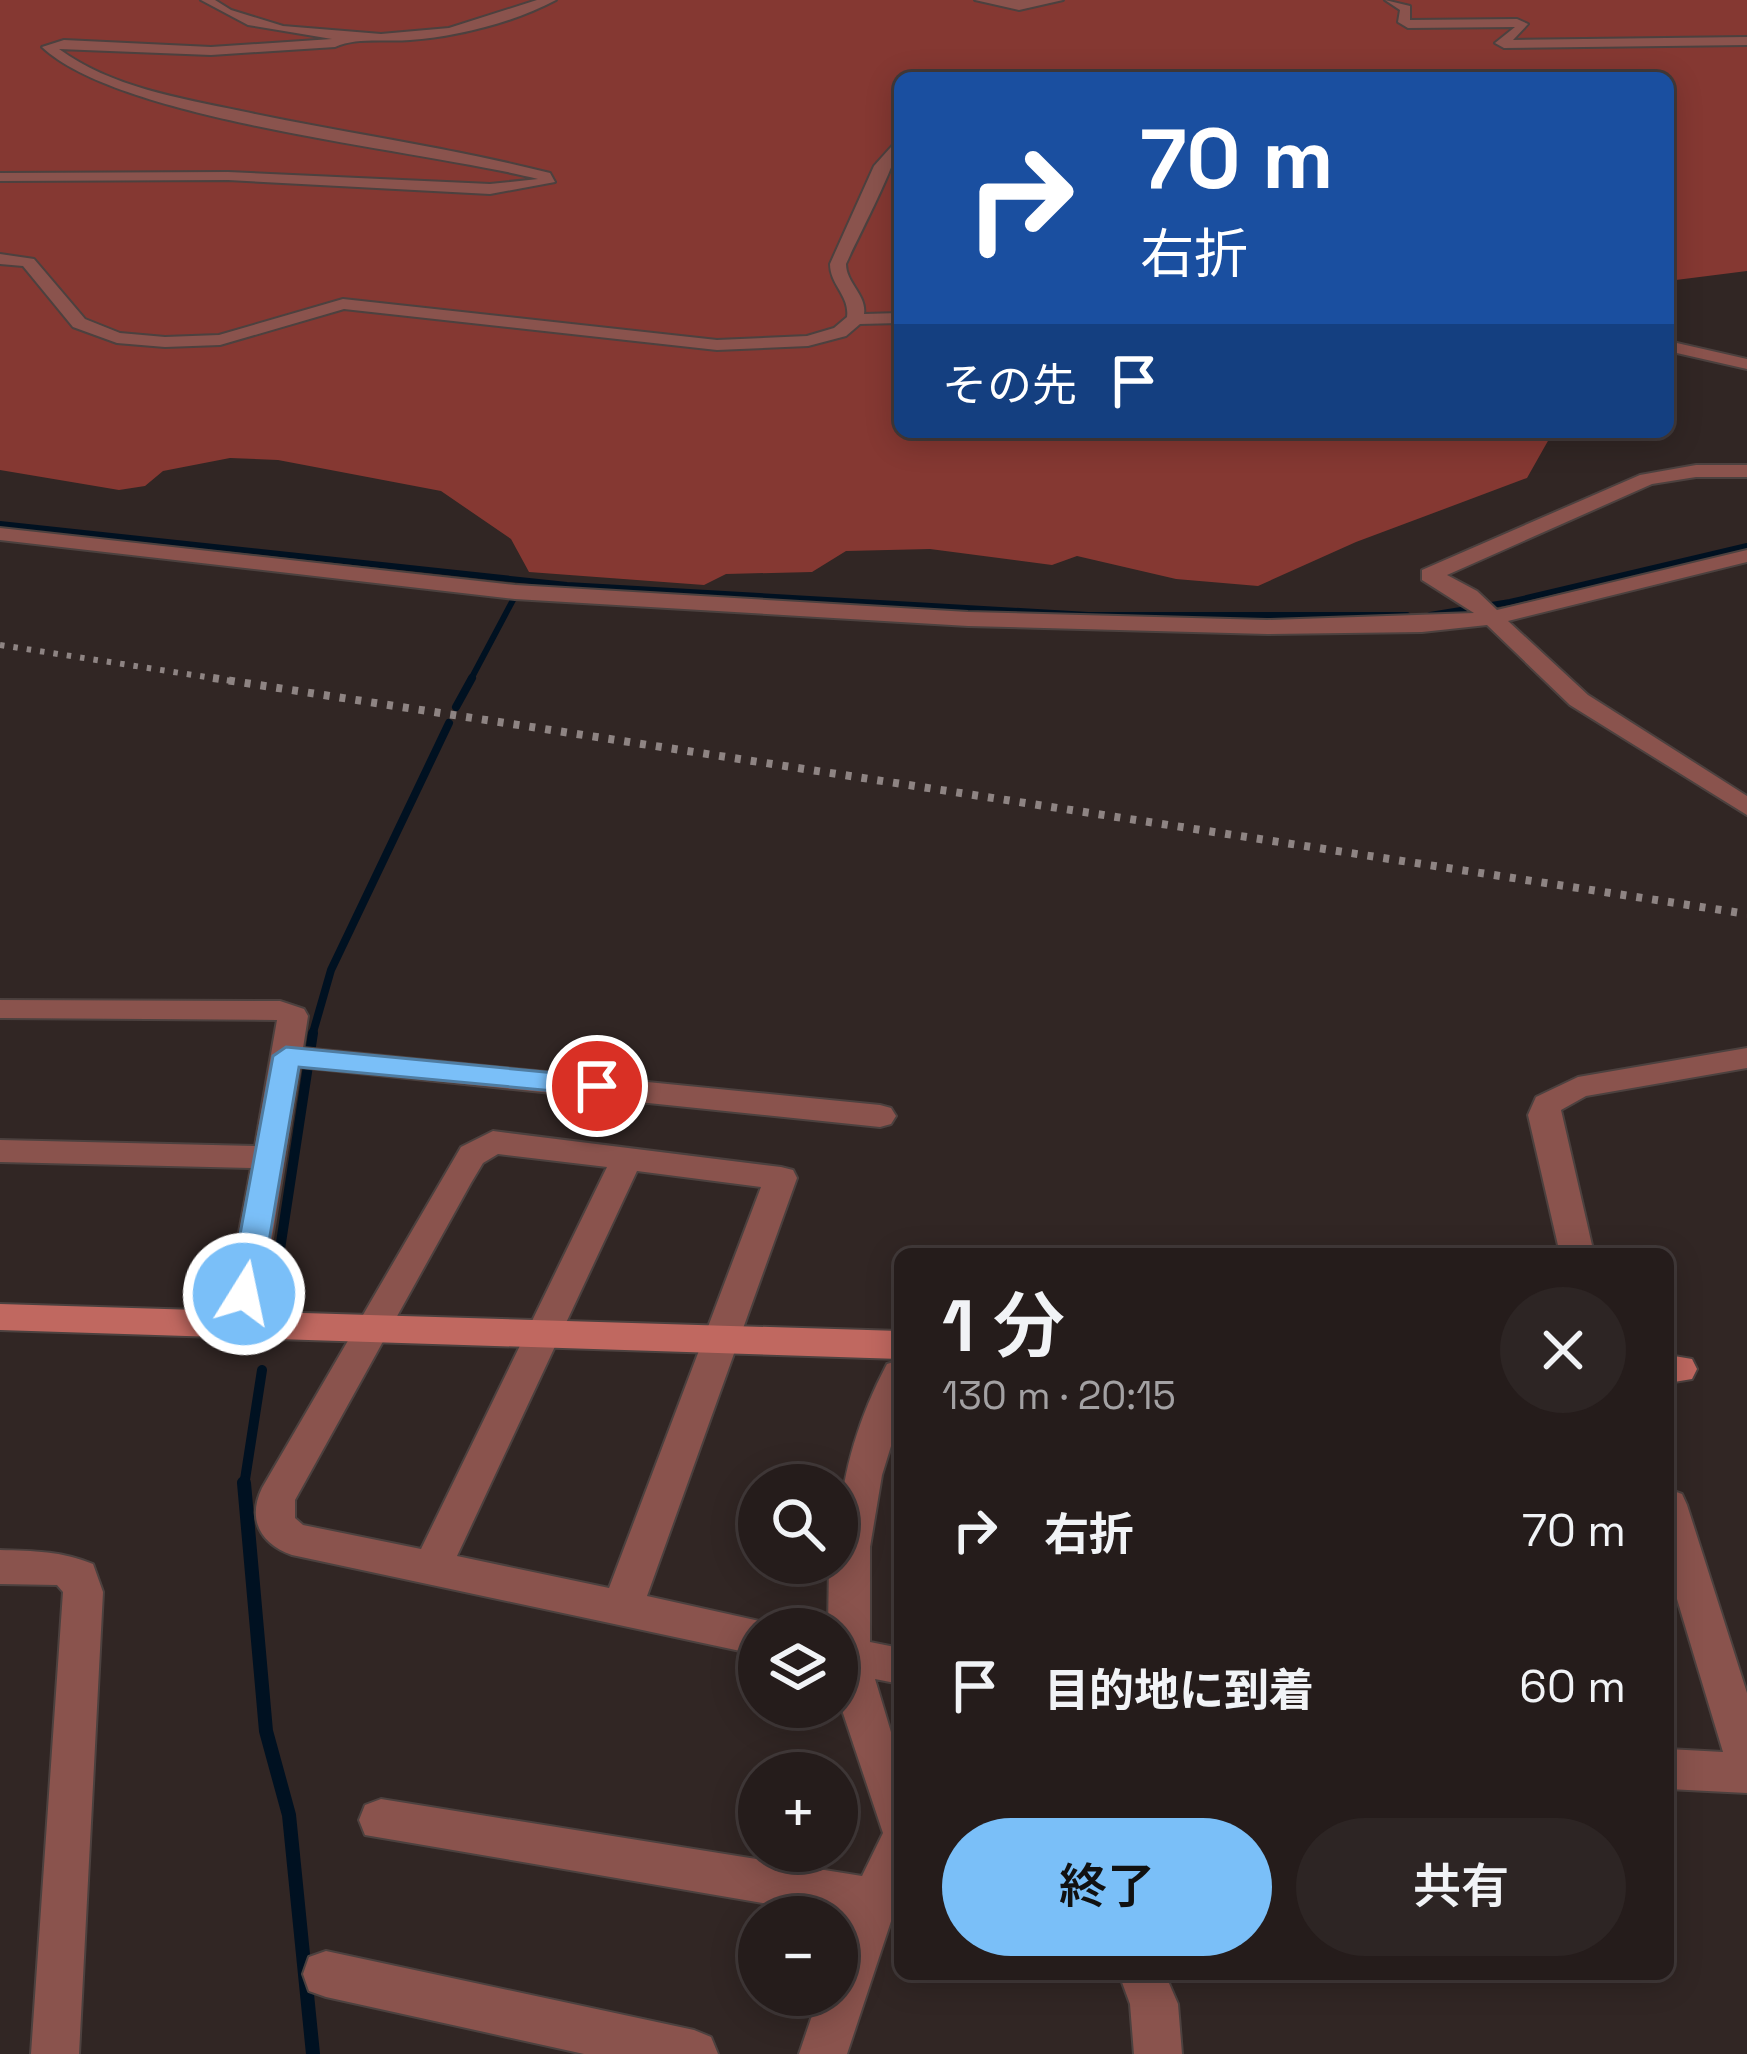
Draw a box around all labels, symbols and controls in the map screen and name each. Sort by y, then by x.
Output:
text: 70 m [1140,105,1334,213]
icon: right [942,120,1098,276]
text: 右折 [1140,220,1248,289]
icon: arrive [1101,348,1167,414]
text: その先 [942,357,1077,414]
pin [546,1035,648,1137]
icon: arrive [564,1053,630,1119]
position arrow [181,1231,307,1357]
text: 1 分 [942,1280,1065,1372]
button: close [1500,1287,1626,1413]
text: 130 m · 20:15 [942,1371,1176,1420]
map controls [738,1464,858,2016]
button: search [738,1464,858,1584]
icon: right [942,1497,1008,1563]
text: 70 m [1522,1502,1626,1559]
text: 右折 [1044,1506,1134,1563]
button: layers [738,1608,858,1728]
icon: arrive [942,1653,1008,1719]
text: 60 m [1519,1658,1626,1715]
text: 目的地に到着 [1044,1662,1314,1719]
button: + [738,1752,858,1872]
button: 終了 [942,1818,1272,1956]
button: 共有 [1296,1818,1626,1956]
button: − [738,1896,858,2016]

